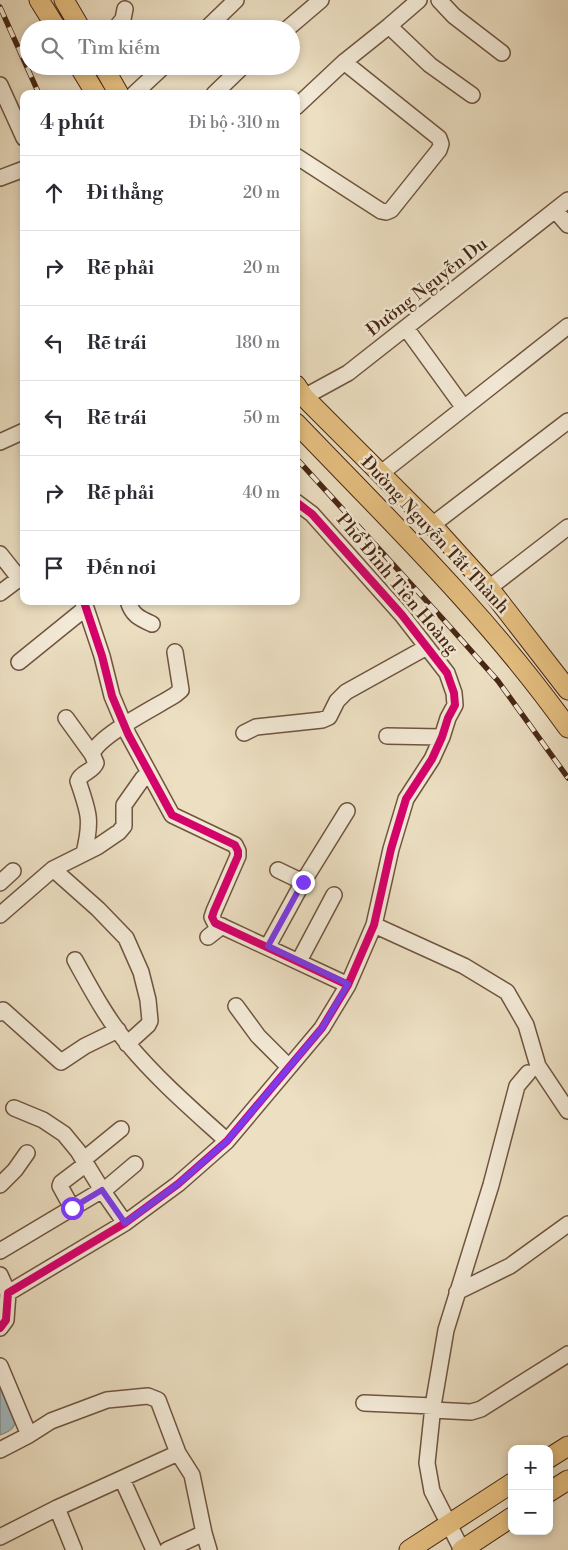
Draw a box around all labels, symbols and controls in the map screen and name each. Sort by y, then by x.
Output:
search box [20,20,300,75]
icon: search [38,34,66,62]
text: Tìm kiếm [78,36,161,60]
text: 4 phút [40,110,104,136]
text: Đi bộ · 310 m [189,113,280,133]
icon: ahead [40,179,68,207]
text: Đi thẳng [87,181,163,205]
text: 20 m [243,183,280,203]
street label: Đường Nguyễn Du [362,232,493,341]
icon: right [40,254,68,282]
text: Rẽ phải [87,256,154,280]
text: 20 m [243,258,280,278]
icon: left [40,329,68,357]
text: Rẽ trái [87,331,147,355]
text: 180 m [236,333,280,353]
icon: left [40,404,68,432]
text: Rẽ trái [87,406,147,430]
text: 50 m [243,408,280,428]
street label: Đường Nguyễn Tất Thành [356,451,514,619]
icon: right [40,479,68,507]
text: Rẽ phải [87,481,154,505]
text: 40 m [243,483,280,503]
street label: Phố Đinh Tiên Hoàng [331,509,463,660]
icon: arrive [40,554,68,582]
text: Đến nơi [87,556,156,580]
route end [292,871,315,894]
route start [61,1197,84,1220]
map controls [508,1445,553,1535]
button: + [508,1445,553,1490]
button: − [508,1490,553,1535]

